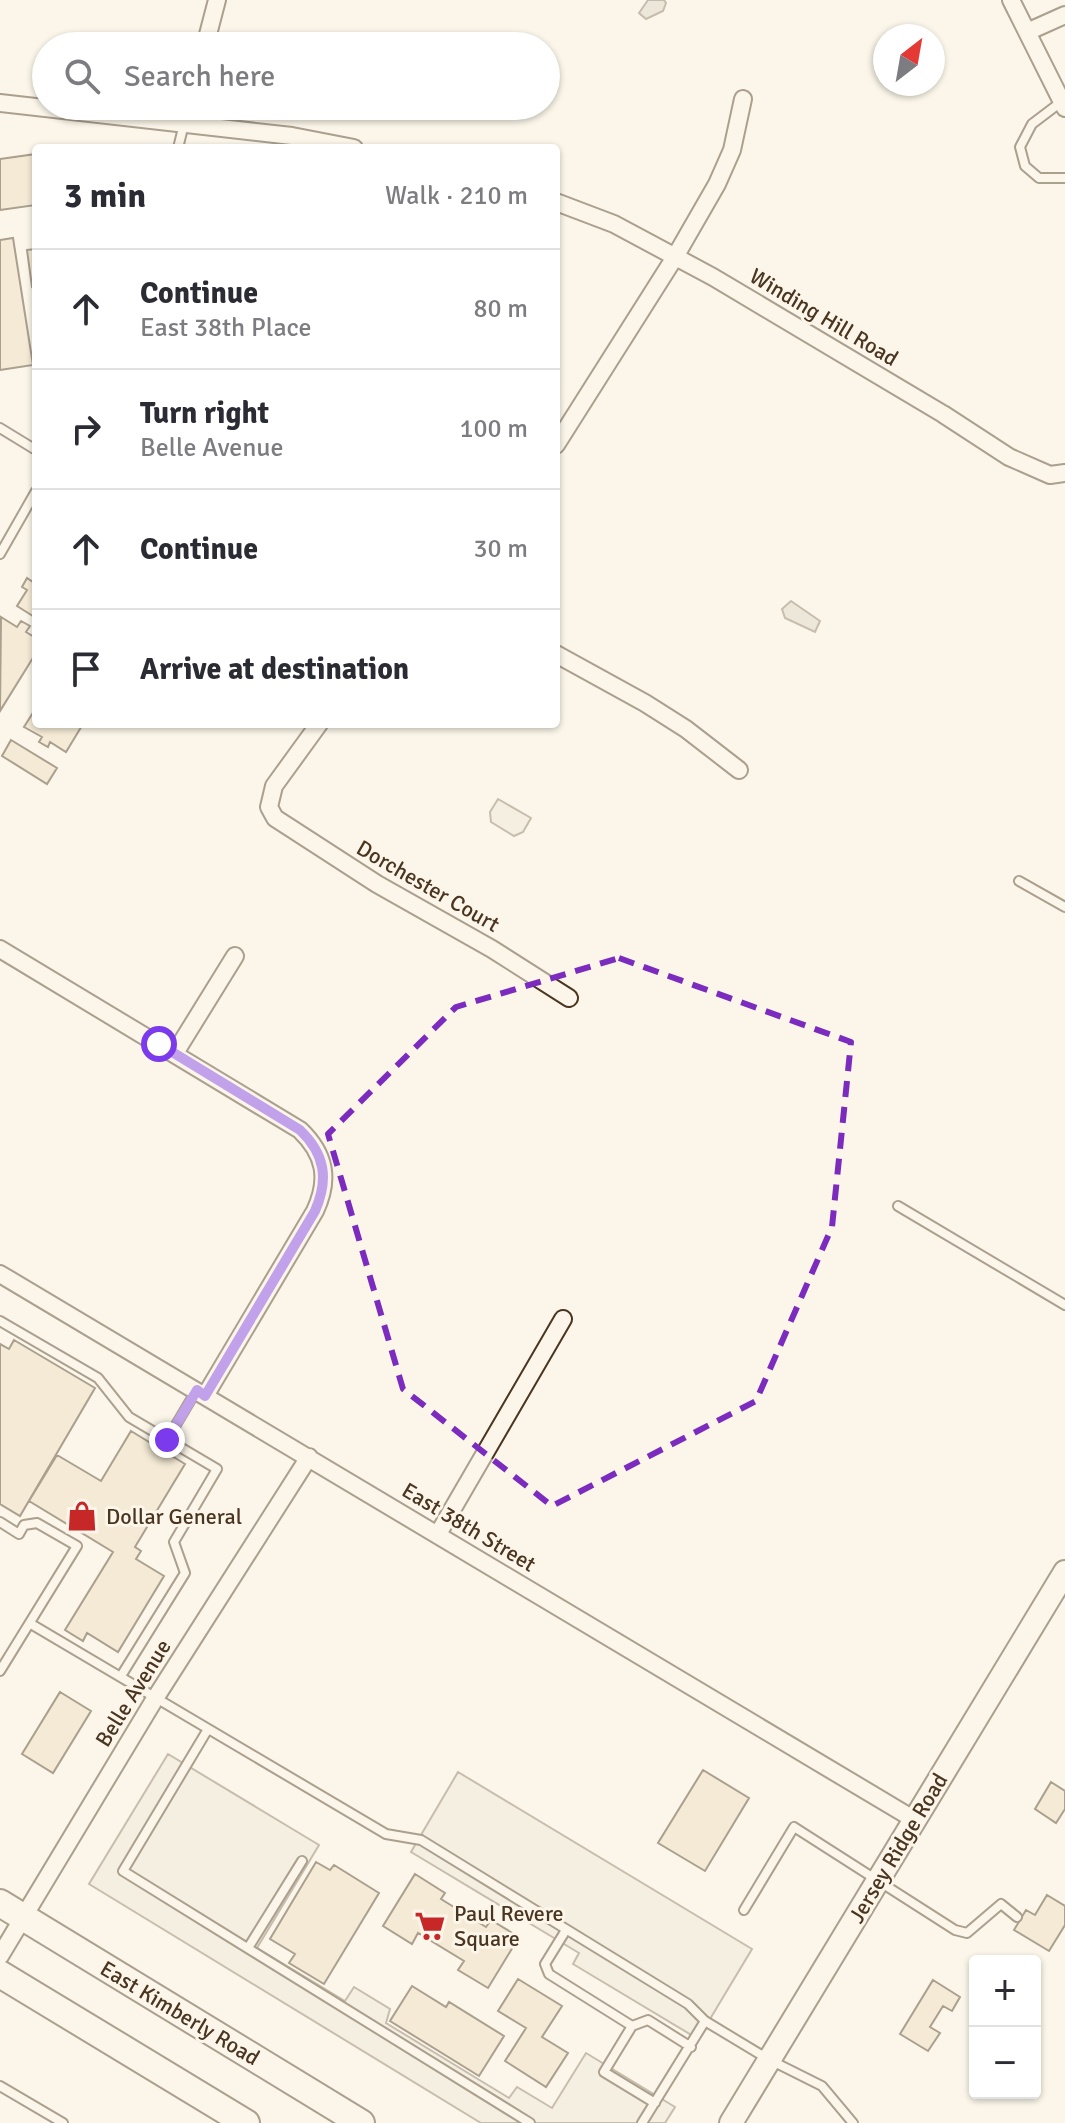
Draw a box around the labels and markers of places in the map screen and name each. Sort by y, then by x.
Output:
shop icon: Dollar General [65,1499,99,1533]
place label: Dollar General [106,1503,242,1530]
place label: Paul Revere Square [454,1900,564,1952]
supermarket icon: Paul Revere Square [413,1909,447,1943]

